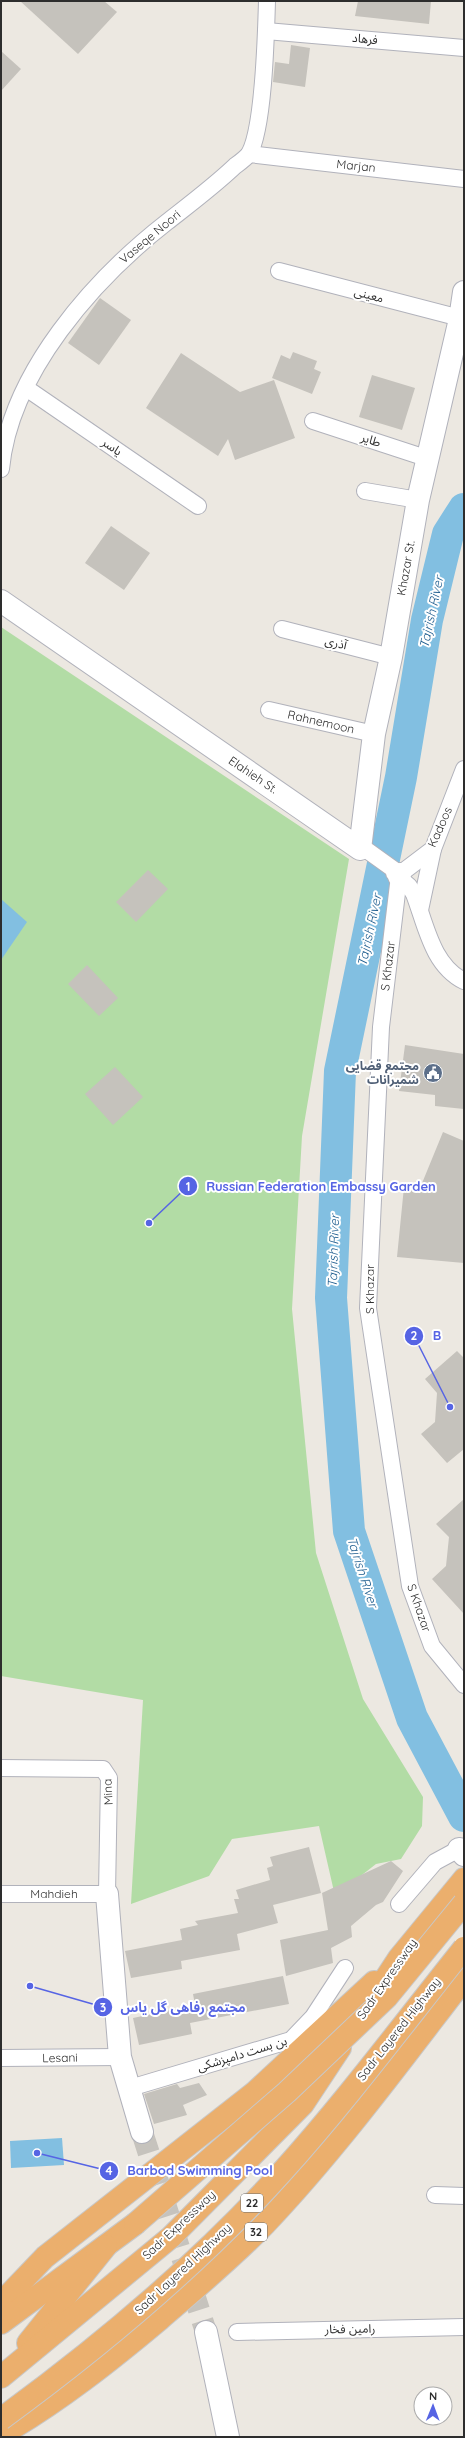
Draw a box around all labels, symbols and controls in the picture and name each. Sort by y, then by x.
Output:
street label: فرهاد [352,30,379,47]
street label: Marjan [336,156,376,175]
street label: Vaseqe Noori [116,207,183,267]
street label: معینی [353,283,386,306]
street label: طایر [358,429,383,450]
street label: یاسر [98,434,125,459]
street label: Khazar St. [393,539,418,597]
water label: Tajrish River [416,572,447,650]
street label: آذری [324,633,349,653]
street label: Rahnemoon [286,707,356,737]
street label: Elahieh St. [226,753,281,796]
street label: Kadoos [424,804,455,849]
water label: Tajrish River [354,890,385,968]
street label: S Khazar [377,940,398,992]
place label: مجتمع قضایی شمیرانات [346,1058,419,1087]
public building icon: مجتمع قضایی شمیرانات [422,1062,444,1084]
callout: Russian Federation Embassy Garden [178,1174,444,1199]
text: Russian Federation Embassy Garden [206,1178,436,1194]
text: 1 [186,1179,190,1194]
water label: Tajrish River [324,1212,342,1288]
street label: S Khazar [362,1264,377,1314]
callout: B [404,1323,449,1348]
text: B [433,1327,441,1343]
text: 2 [411,1328,418,1343]
water label: Tajrish River [344,1535,383,1611]
street label: S Khazar [404,1582,435,1634]
street label: Mina [99,1778,116,1806]
street label: Mahdieh [30,1886,78,1901]
street label: Sadr Expressway [353,1936,420,2022]
street label: Sadr Layered Highway [354,1974,444,2083]
callout: مجتمع رفاهی گل یاس [93,1995,254,2020]
text: مجتمع رفاهی گل یاس [121,1999,245,2017]
text: 3 [100,2000,106,2015]
street label: بن بست دامپزشکی [195,2033,289,2075]
street label: Lesani [42,2050,78,2065]
callout: Barbod Swimming Pool [99,2158,280,2183]
text: Barbod Swimming Pool [127,2162,273,2178]
text: 4 [105,2163,113,2178]
street label: Sadr Expressway [139,2187,218,2262]
road number: 22 [241,2194,263,2212]
street label: Sadr Layered Highway [131,2220,234,2317]
road number: 32 [245,2223,267,2241]
street label: رامین فخار [324,2321,375,2337]
north arrow [413,2386,453,2426]
text: N [429,2389,437,2403]

